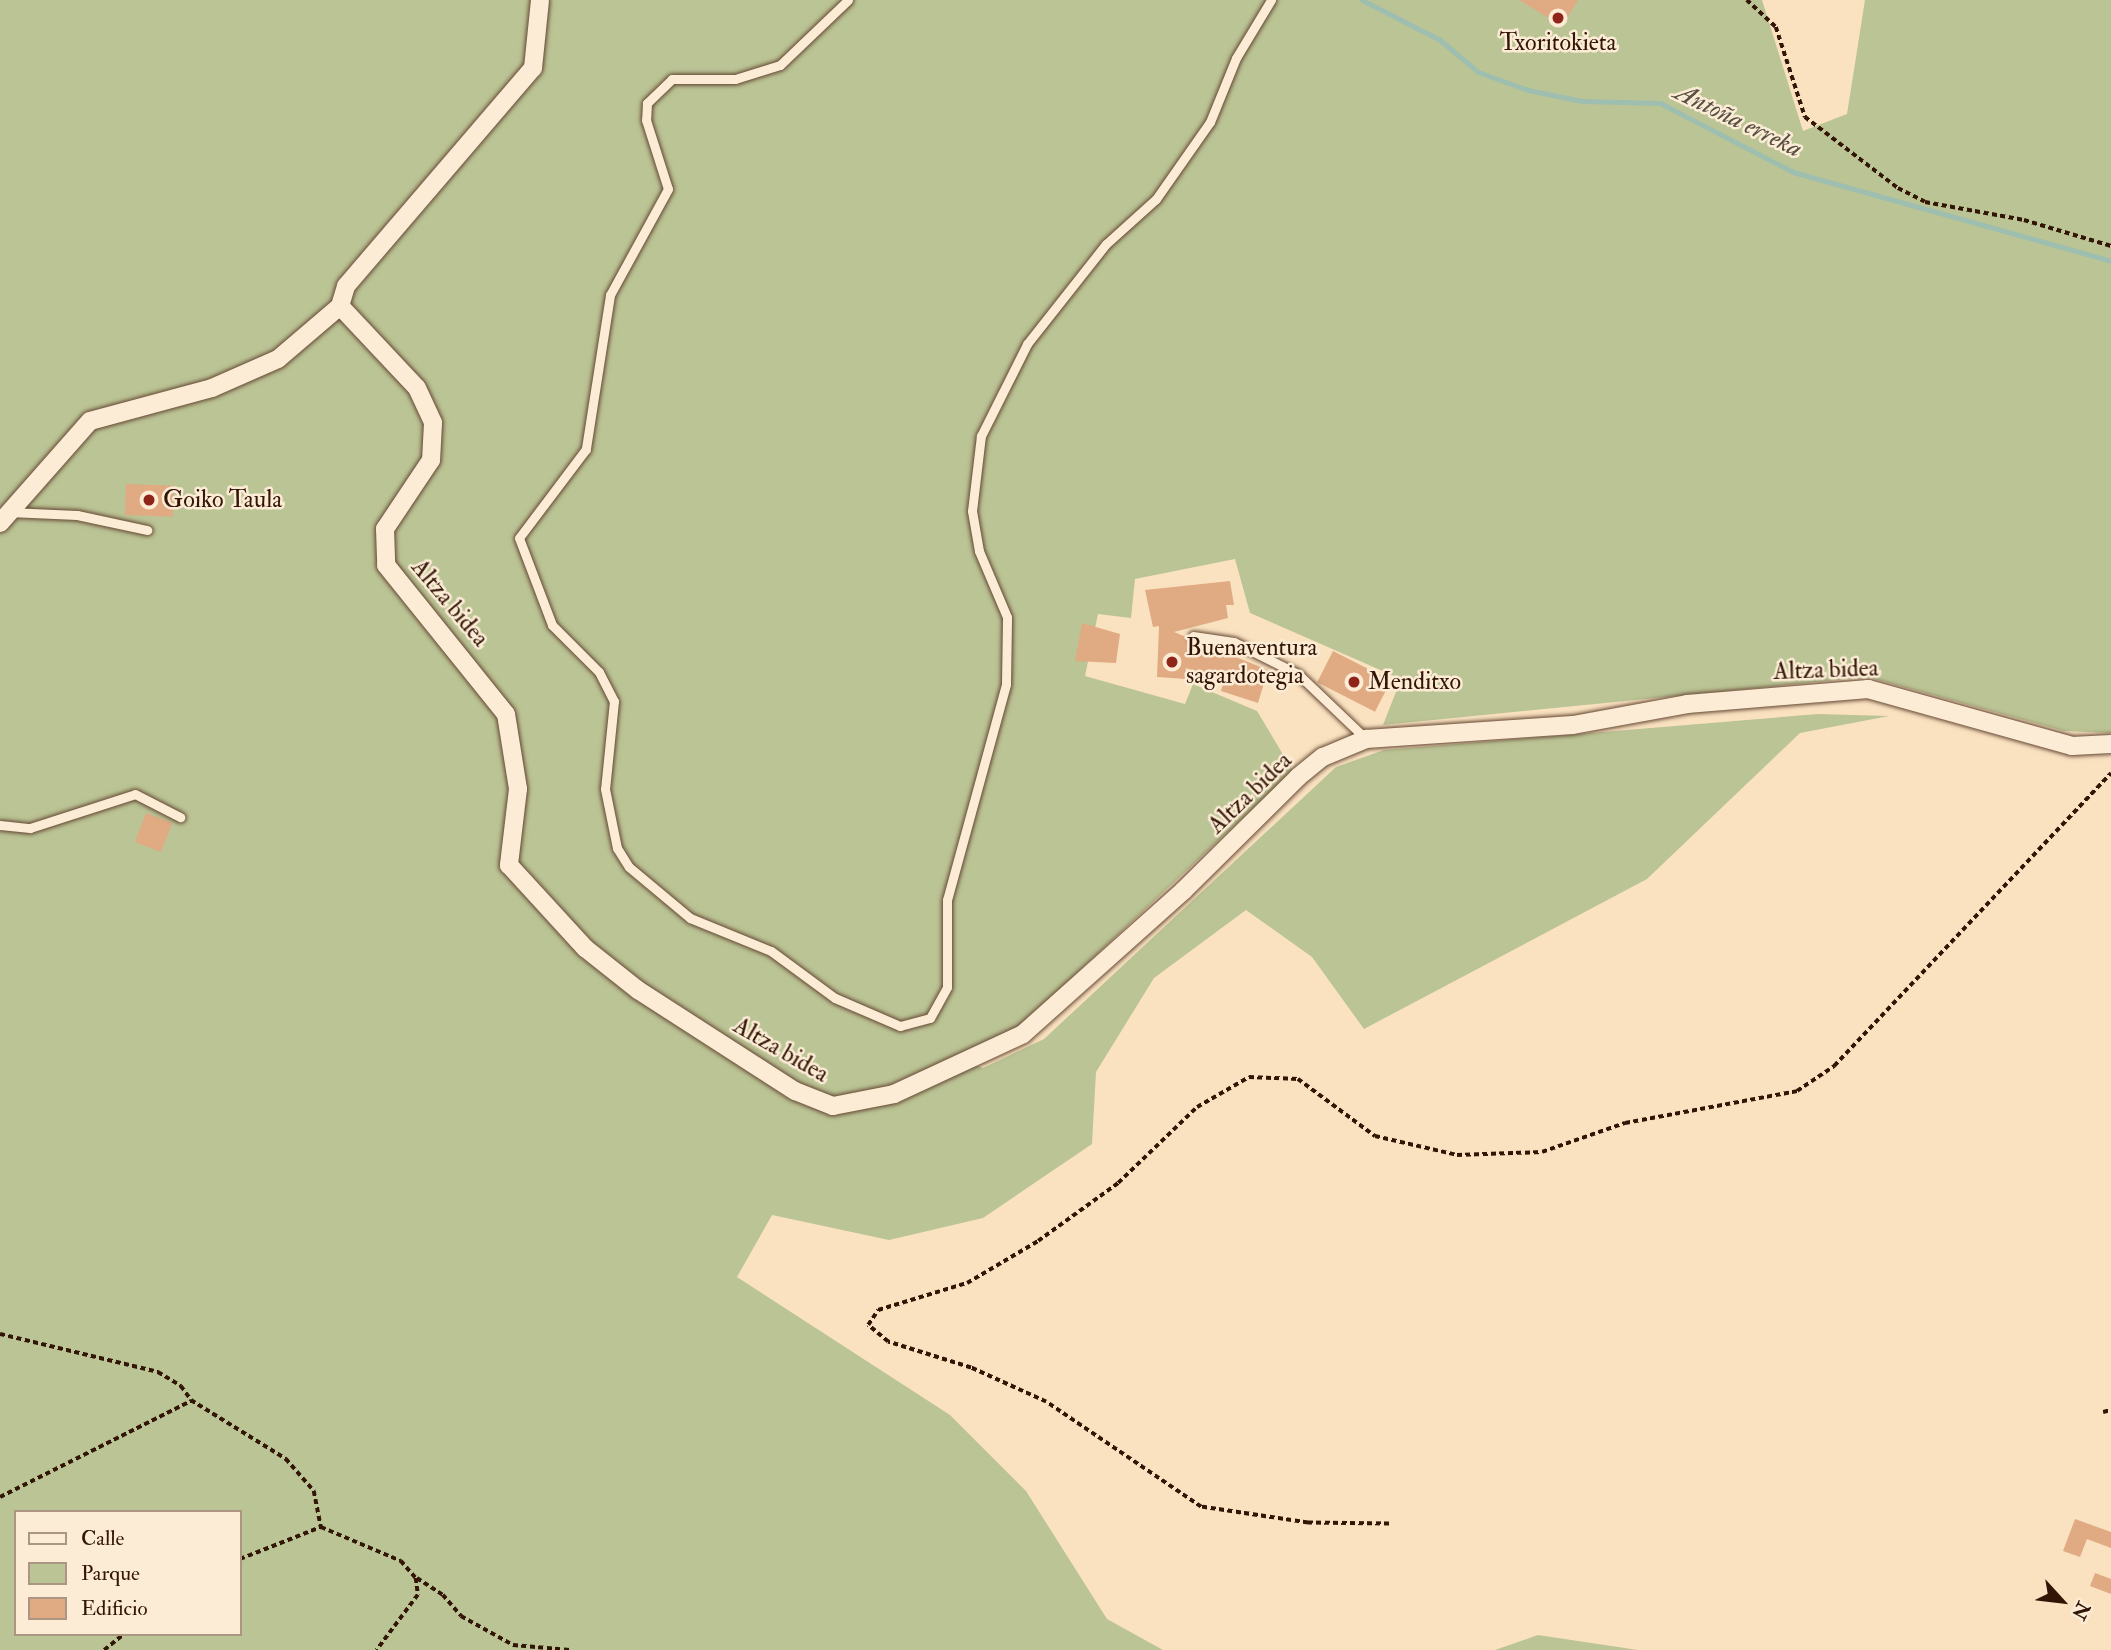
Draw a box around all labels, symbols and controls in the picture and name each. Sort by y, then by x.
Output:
marker: Txoritokieta [1550,10,1566,26]
place label: Txoritokieta [1500,29,1616,57]
water label: Antoña erreka [1669,77,1807,165]
place label: Goiko Taula [163,486,282,514]
marker: Goiko Taula [141,492,157,508]
street label: Altza bidea [405,553,495,653]
place label: Buenaventura sagardotegia [1186,634,1317,690]
marker: Buenaventura sagardotegia [1164,654,1180,670]
street label: Altza bidea [1773,654,1879,686]
place label: Menditxo [1368,668,1461,696]
marker: Menditxo [1346,674,1362,690]
street label: Altza bidea [1202,746,1298,840]
street label: Altza bidea [728,1011,834,1089]
legend [14,1510,242,1636]
text: Calle [81,1525,124,1552]
text: Parque [81,1560,140,1587]
north arrow [2027,1566,2097,1636]
text: Edificio [81,1595,148,1622]
text: N [2066,1597,2095,1624]

